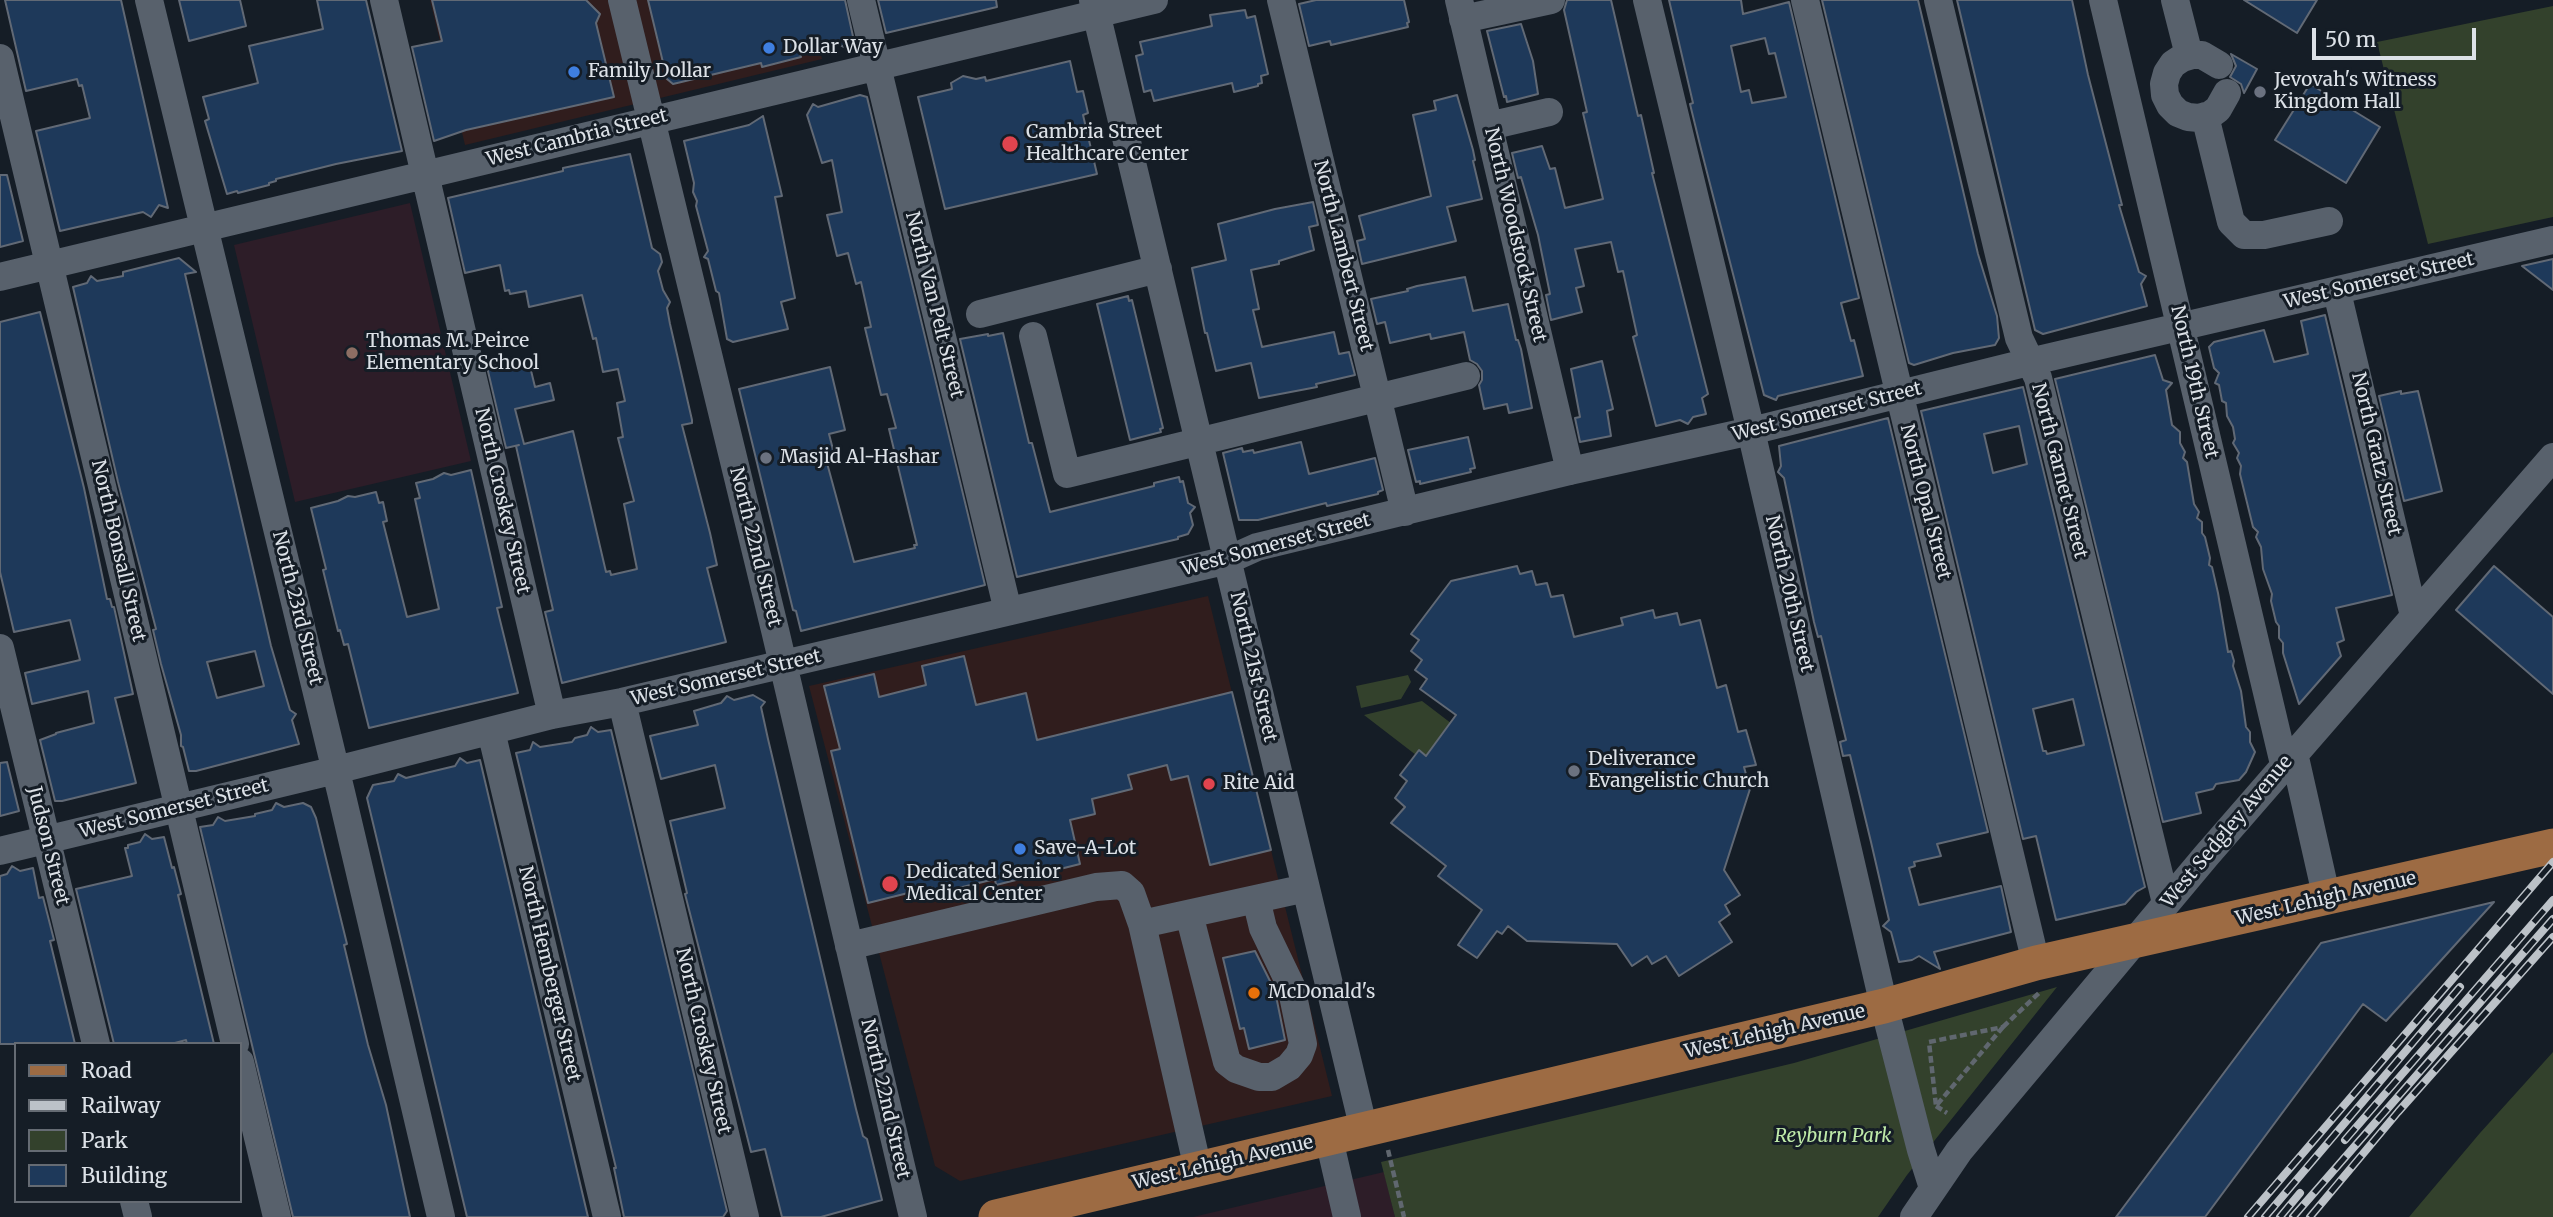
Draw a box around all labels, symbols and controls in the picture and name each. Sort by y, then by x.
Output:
scale bar [2315,14,2480,58]
text: 50 m [2325,26,2376,53]
place label: Dollar Way [783,37,883,59]
marker: Dollar Way [761,40,777,56]
place label: Family Dollar [588,61,711,83]
marker: Family Dollar [566,64,582,80]
place label: Jevovah's Witness Kingdom Hall [2274,70,2436,114]
marker: Jevovah's Witness Kingdom Hall [2252,84,2268,100]
street label: West Cambria Street [484,104,670,172]
place label: Cambria Street Healthcare Center [1026,122,1189,166]
street label: North Woodstock Street [1479,126,1551,344]
marker: Cambria Street Healthcare Center [1000,134,1020,154]
street label: North Lambert Street [1308,158,1378,354]
street label: North Van Pelt Street [900,210,968,400]
street label: West Somerset Street [2282,248,2476,314]
street label: North 19th Street [2165,303,2223,461]
place label: Thomas M. Peirce Elementary School [366,331,539,375]
marker: Thomas M. Peirce Elementary School [344,345,360,361]
street label: North Gratz Street [2346,370,2406,538]
street label: West Somerset Street [1730,377,1924,447]
street label: North Garnet Street [2026,381,2092,561]
street label: North Croskey Street [469,406,535,596]
street label: North Opal Street [1895,422,1955,582]
place label: Masjid Al-Hashar [780,447,939,469]
marker: Masjid Al-Hashar [758,450,774,466]
street label: North Bonsall Street [86,458,150,644]
street label: North 22nd Street [724,465,786,629]
street label: West Somerset Street [1179,509,1373,581]
street label: North 20th Street [1760,513,1818,675]
street label: North 23rd Street [267,529,327,687]
street label: North 21st Street [1225,590,1281,744]
street label: West Somerset Street [629,645,823,711]
place label: Deliverance Evangelistic Church [1588,749,1769,793]
street label: West Sedgley Avenue [2157,751,2297,913]
marker: Deliverance Evangelistic Church [1566,763,1582,779]
place label: Rite Aid [1223,773,1295,795]
street label: West Somerset Street [77,774,271,844]
marker: Rite Aid [1201,776,1217,792]
street label: Judson Street [22,784,74,908]
place label: Save-A-Lot [1034,838,1136,860]
marker: Save-A-Lot [1012,841,1028,857]
place label: Dedicated Senior Medical Center [906,862,1061,906]
street label: North Hemberger Street [513,864,585,1084]
street label: West Lehigh Avenue [2233,867,2419,931]
marker: Dedicated Senior Medical Center [880,874,900,894]
street label: North Croskey Street [670,946,736,1136]
place label: McDonald's [1268,982,1375,1004]
marker: McDonald's [1246,985,1262,1001]
street label: West Lehigh Avenue [1682,1000,1868,1064]
street label: North 22nd Street [855,1017,915,1181]
legend [14,1042,242,1203]
text: Road [81,1057,132,1084]
text: Railway [81,1092,161,1119]
park label: Reyburn Park [1774,1126,1892,1148]
text: Park [81,1127,128,1154]
street label: West Lehigh Avenue [1130,1131,1316,1195]
text: Building [81,1162,167,1189]

